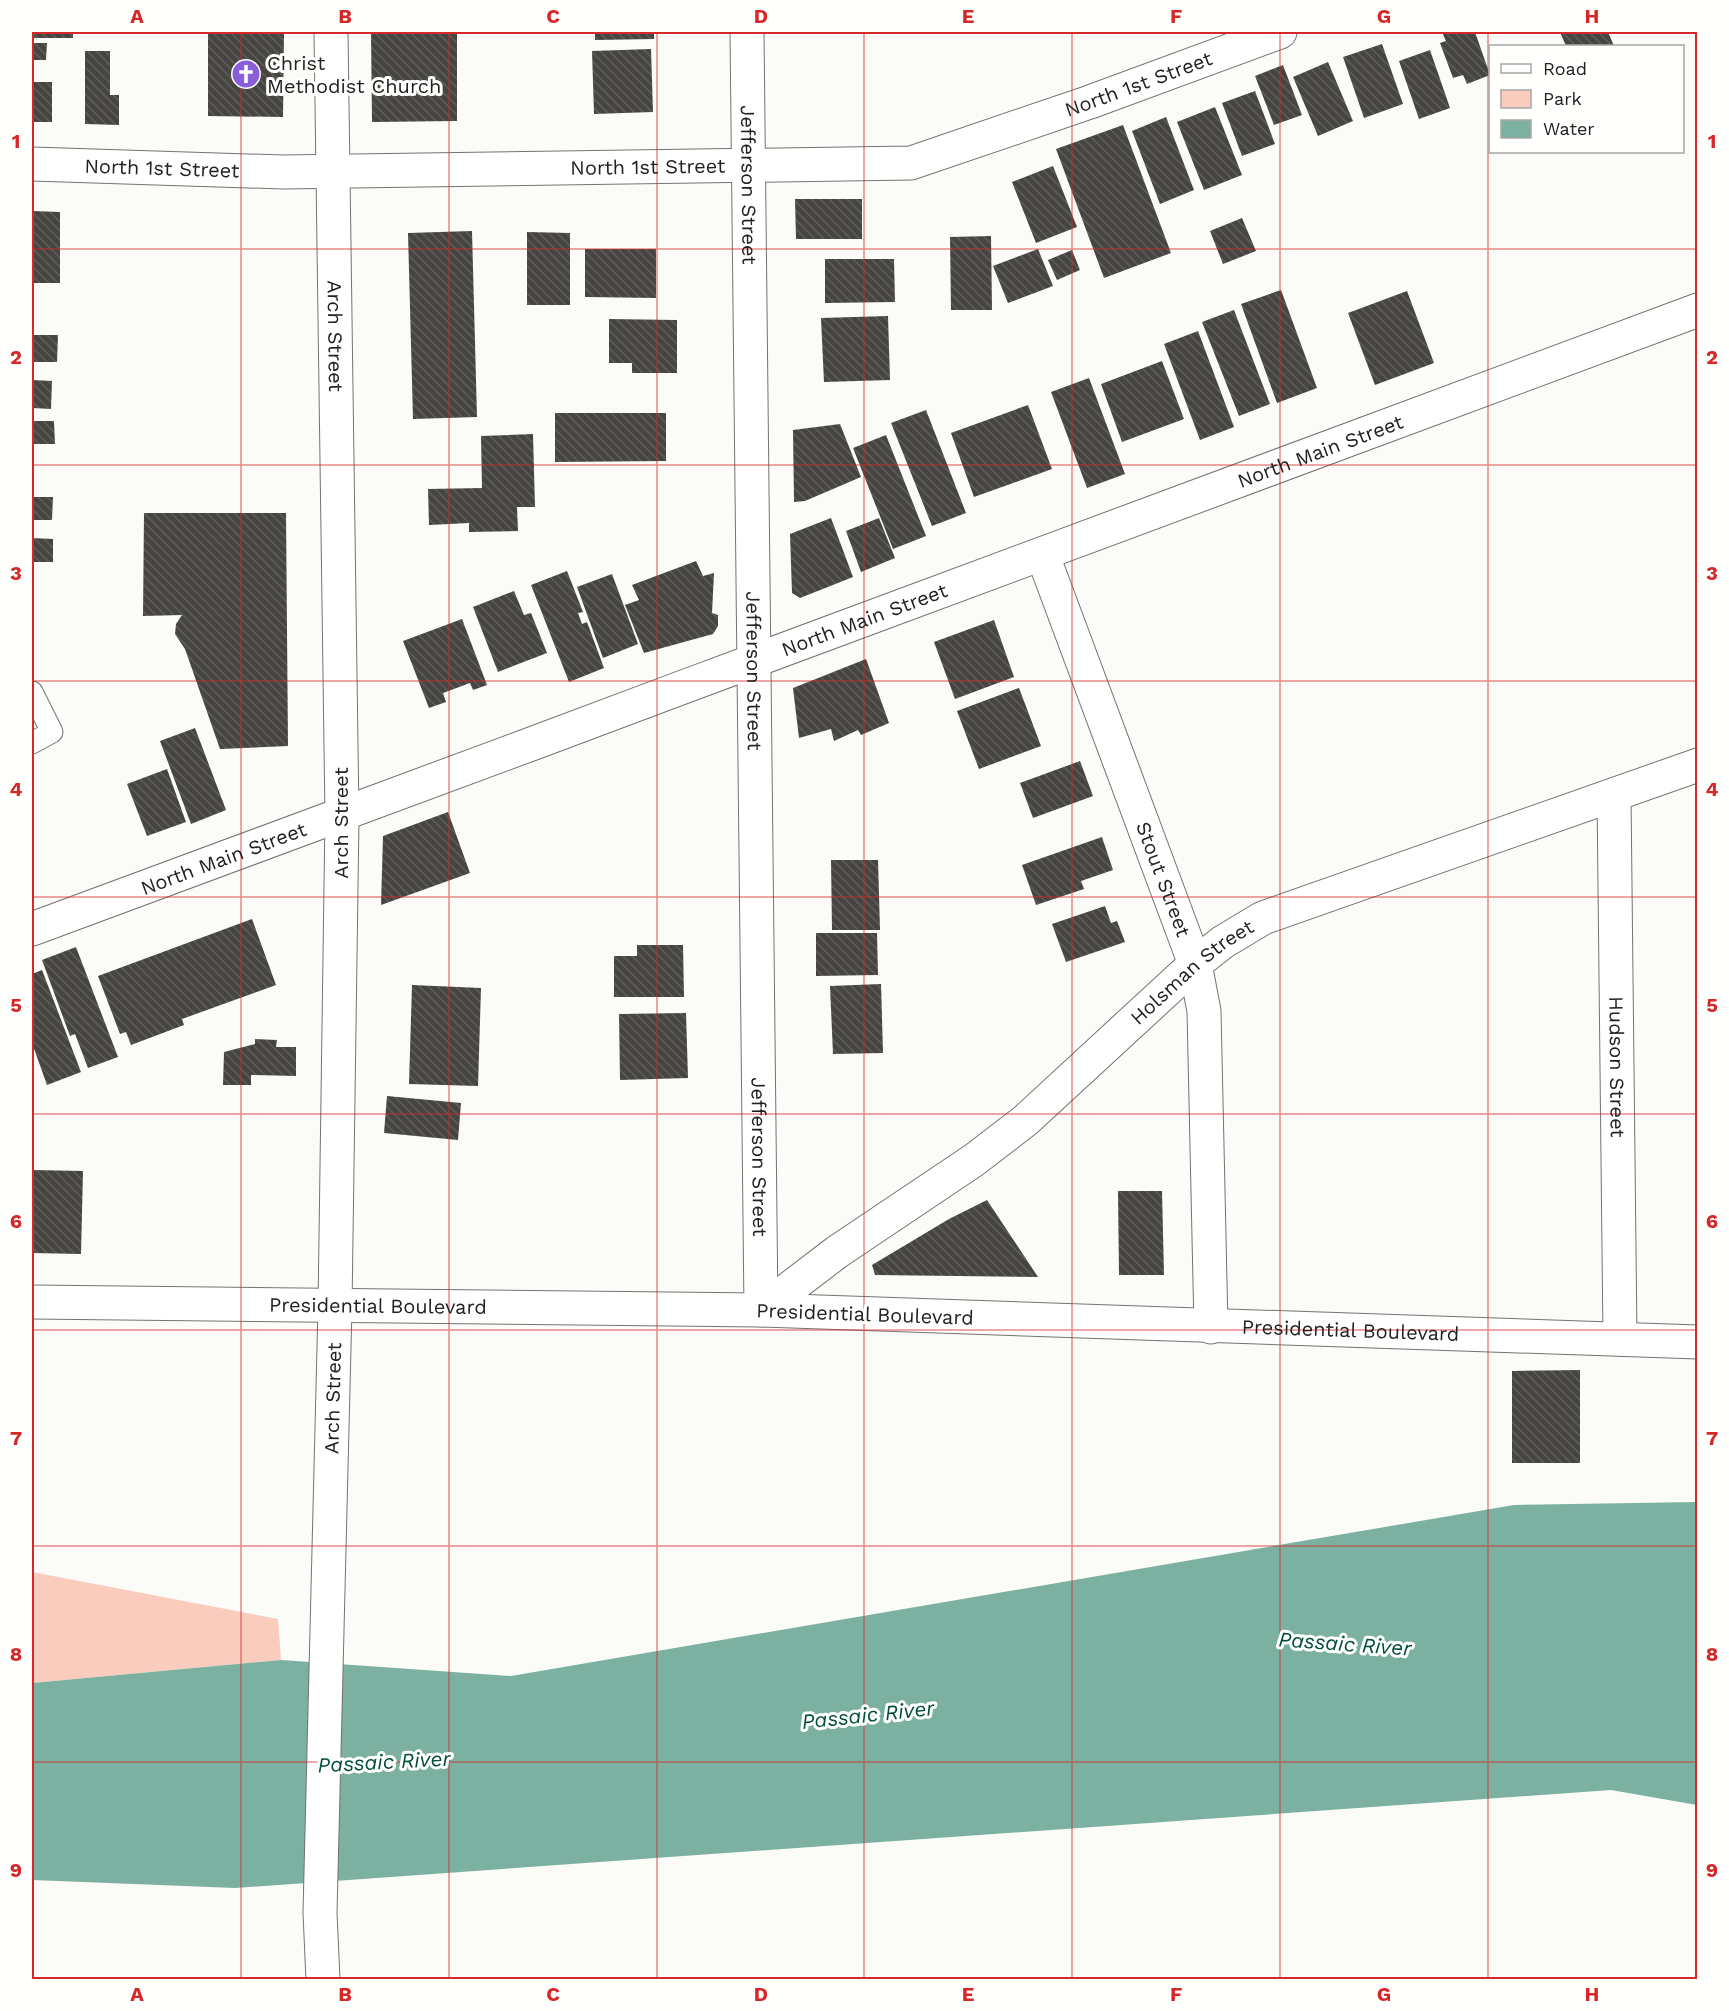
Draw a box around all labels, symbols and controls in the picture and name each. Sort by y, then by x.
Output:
text: A [130,4,144,28]
text: B [338,4,352,28]
text: C [546,4,560,28]
text: D [754,4,768,28]
text: E [962,4,974,28]
text: F [1170,4,1182,28]
text: G [1377,4,1391,28]
text: H [1585,4,1599,28]
legend [1489,45,1684,153]
street label: North 1st Street [1062,46,1216,122]
place label: Christ Methodist Church [267,51,441,98]
church icon: Christ Methodist Church [230,58,262,90]
text: Road [1543,58,1587,79]
text: Park [1543,88,1582,109]
street label: Jefferson Street [736,105,762,265]
text: Water [1543,118,1595,139]
text: 1 [12,129,20,153]
text: 1 [1708,129,1716,153]
street label: North 1st Street [84,154,240,183]
street label: North 1st Street [570,154,726,180]
street label: Arch Street [322,280,348,393]
text: 2 [10,345,22,369]
text: 2 [1706,345,1718,369]
street label: North Main Street [1234,409,1407,493]
text: 3 [10,561,22,585]
text: 3 [1706,561,1718,585]
street label: North Main Street [778,578,951,661]
street label: Jefferson Street [741,591,767,751]
street label: Arch Street [329,767,353,879]
text: 4 [10,777,23,801]
text: 4 [1706,777,1719,801]
street label: North Main Street [137,817,310,900]
street label: Stout Street [1131,818,1196,941]
street label: Holsman Street [1125,914,1259,1030]
text: 5 [10,993,22,1017]
text: 5 [1706,993,1718,1017]
street label: Hudson Street [1604,996,1630,1138]
street label: Jefferson Street [746,1077,772,1237]
text: 6 [10,1209,22,1233]
text: 6 [1706,1209,1718,1233]
street label: Presidential Boulevard [269,1293,487,1319]
street label: Presidential Boulevard [756,1298,974,1330]
street label: Presidential Boulevard [1241,1314,1460,1346]
street label: Arch Street [319,1341,346,1454]
text: 7 [10,1426,22,1450]
text: 7 [1706,1426,1718,1450]
water label: Passaic River [1278,1626,1413,1661]
text: 8 [10,1642,22,1666]
text: 8 [1706,1642,1718,1666]
water label: Passaic River [800,1695,936,1734]
water label: Passaic River [317,1745,452,1777]
text: 9 [10,1858,22,1882]
text: 9 [1706,1858,1718,1882]
text: A [130,1982,144,2006]
text: B [338,1982,352,2006]
text: C [546,1982,560,2006]
text: D [754,1982,768,2006]
text: E [962,1982,974,2006]
text: F [1170,1982,1182,2006]
text: G [1377,1982,1391,2006]
text: H [1585,1982,1599,2006]

